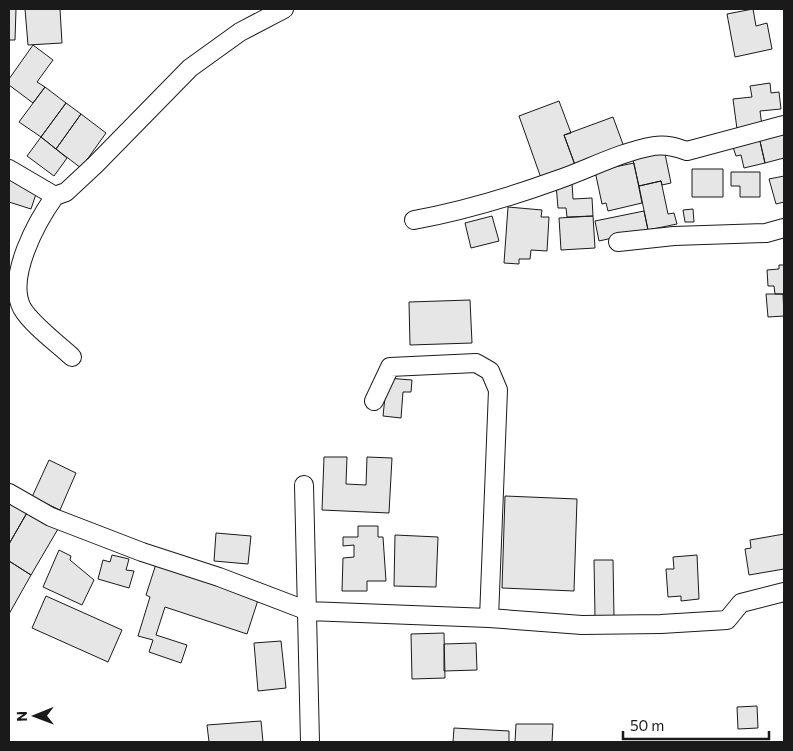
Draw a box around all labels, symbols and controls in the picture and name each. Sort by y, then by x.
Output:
north arrow [10,691,60,741]
scale bar [623,708,769,740]
text: N [13,711,30,722]
text: 50 m [630,716,664,734]

